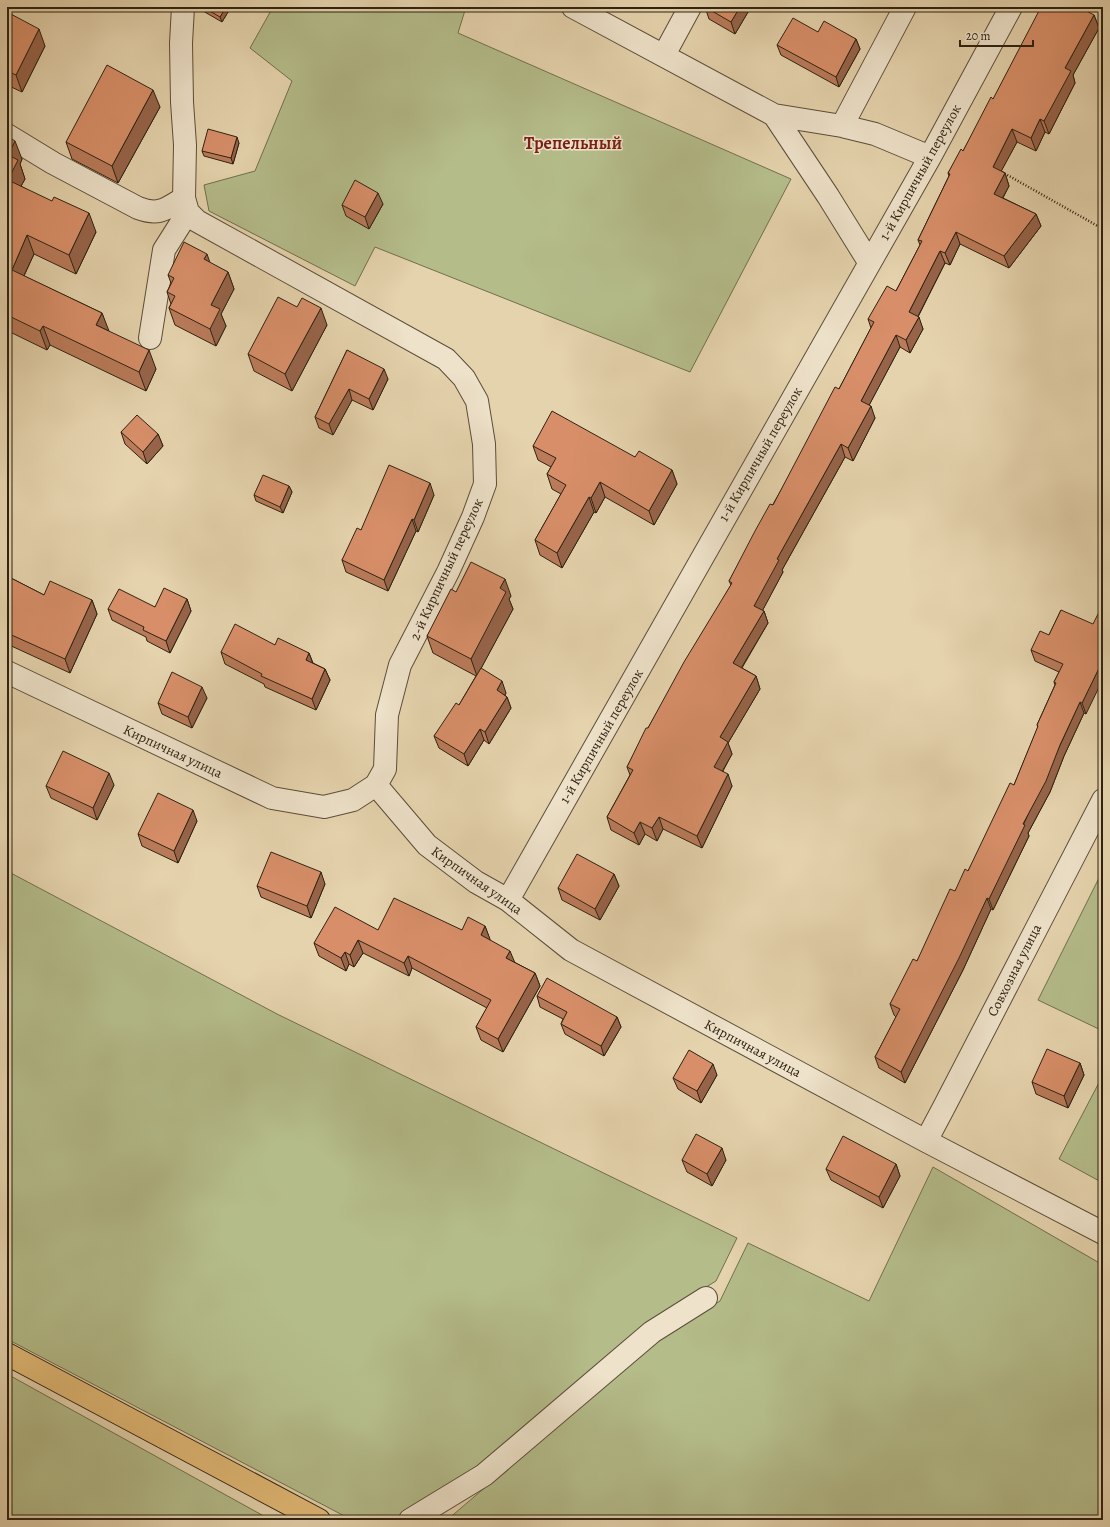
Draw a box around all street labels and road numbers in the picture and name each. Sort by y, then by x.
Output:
street label: 1-й Кирпичный переулок [875,101,966,244]
street label: 1-й Кирпичный переулок [714,383,807,525]
street label: 2-й Кирпичный переулок [405,495,488,643]
street label: 1-й Кирпичный переулок [555,665,648,807]
street label: Кирпичная улица [120,720,226,783]
street label: Кирпичная улица [427,842,527,919]
street label: Совхозная улица [983,920,1046,1020]
street label: Кирпичная улица [701,1015,805,1082]

